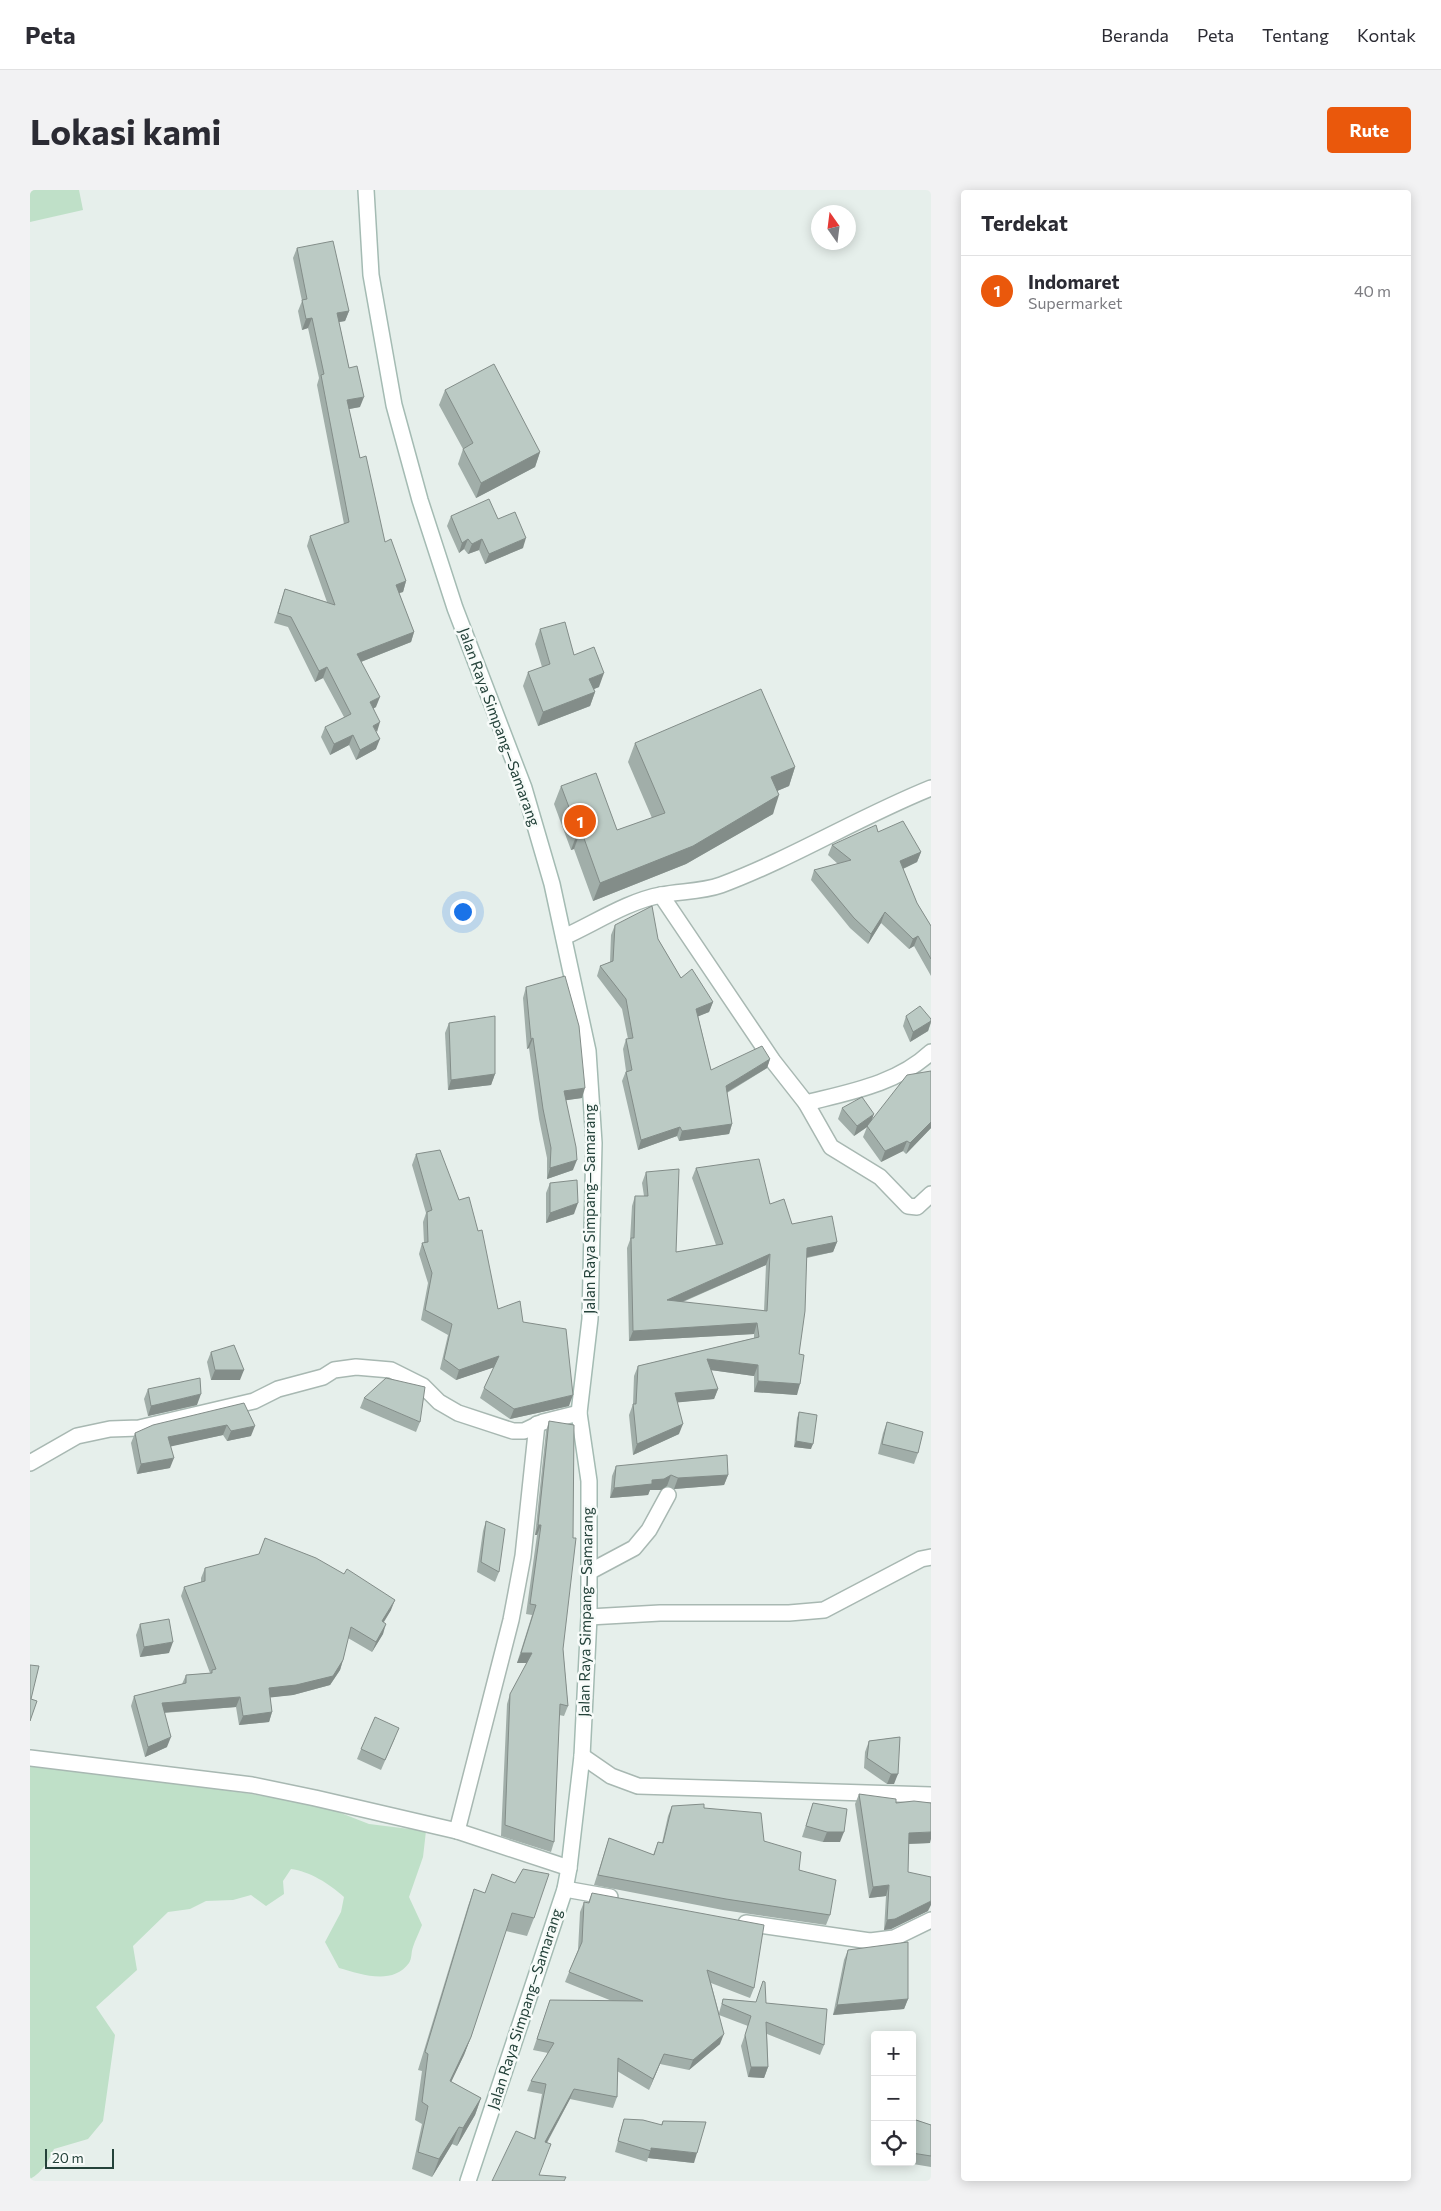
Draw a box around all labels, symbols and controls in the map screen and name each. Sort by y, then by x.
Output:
text: Peta [25,20,76,49]
text: Beranda [1101,24,1169,46]
text: Peta [1197,24,1234,46]
text: Tentang [1262,24,1329,46]
text: Kontak [1357,24,1416,46]
button: Rute [1327,107,1411,153]
text: Lokasi kami [30,109,221,152]
north arrow [811,205,856,250]
text: Terdekat [981,210,1068,235]
text: Indomaret [1028,270,1120,293]
text: 1 [993,281,1001,300]
text: 40 m [1354,281,1391,300]
text: Supermarket [1028,293,1123,312]
street label: Jalan Raya Simpang—Samarang [456,625,544,828]
pin: 1 [564,802,596,840]
your location [450,899,476,925]
street label: Jalan Raya Simpang—Samarang [580,1104,598,1314]
street label: Jalan Raya Simpang—Samarang [574,1507,596,1717]
street label: Jalan Raya Simpang—Samarang [483,1906,565,2111]
map controls [871,2031,916,2166]
button: + [871,2031,916,2076]
button: − [871,2076,916,2121]
button: locate [871,2121,916,2166]
scale bar [45,2146,114,2169]
text: 20 m [52,2149,84,2166]

